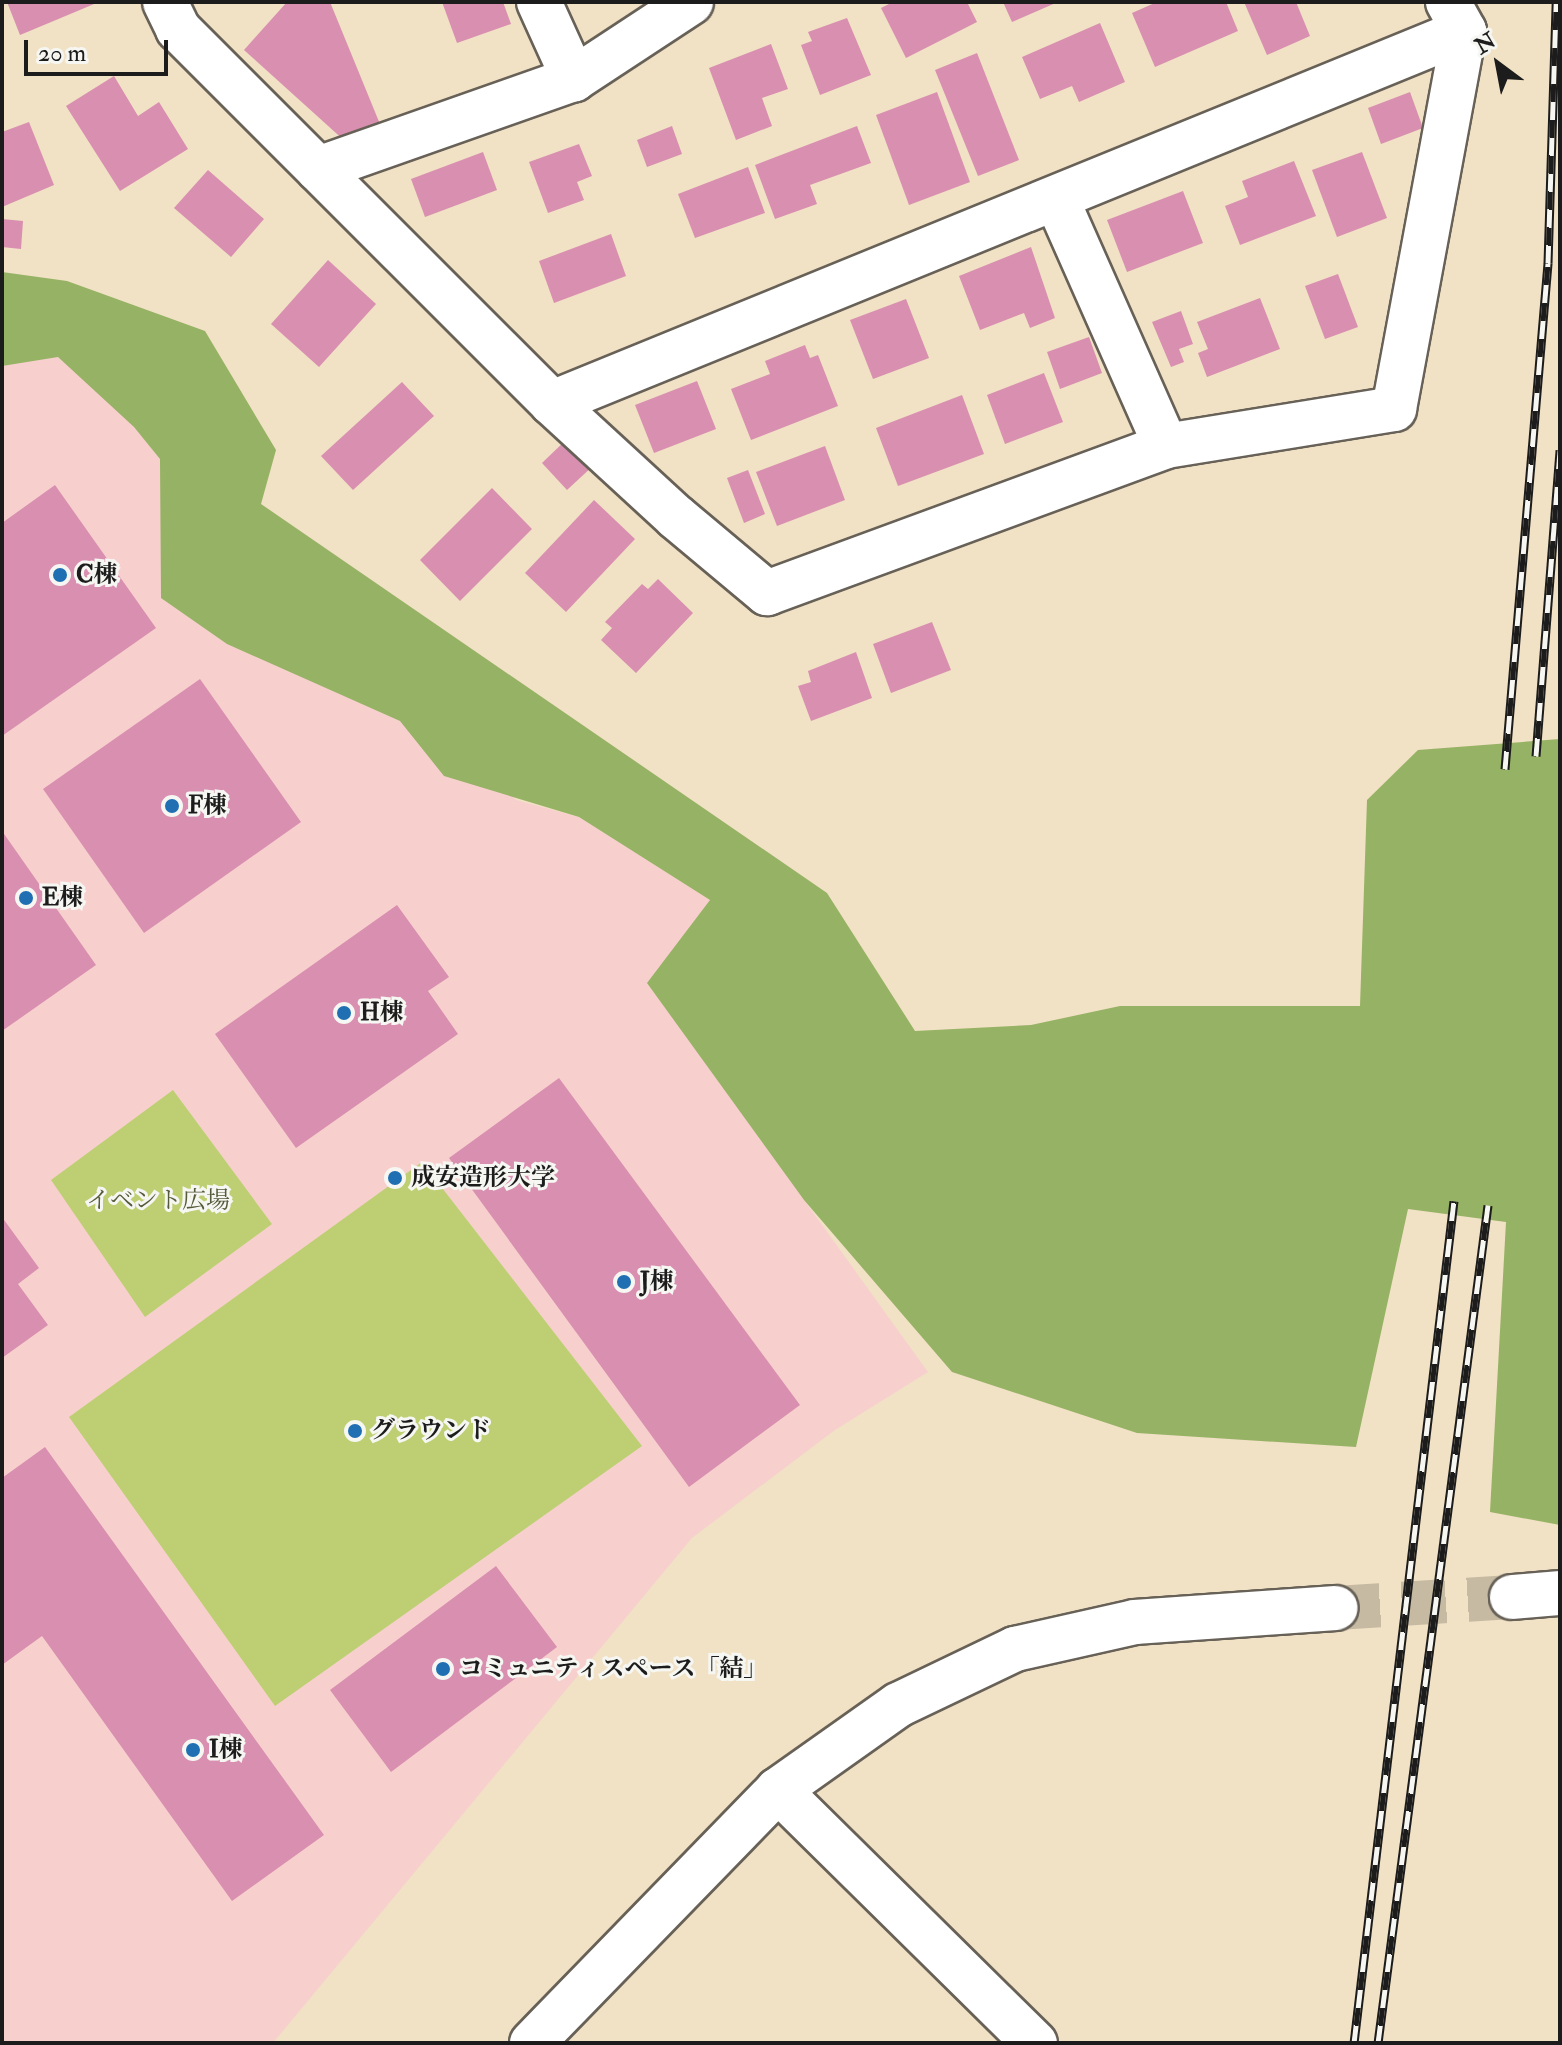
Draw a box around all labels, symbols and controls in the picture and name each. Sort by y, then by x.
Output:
scale bar [28,24,172,74]
north arrow [1458,24,1538,104]
text: N [1470,27,1501,61]
text: 20 m [38,38,86,69]
place label: C棟 [76,561,118,589]
marker: C棟 [51,566,69,584]
place label: F棟 [188,792,227,820]
marker: F棟 [163,797,181,815]
place label: E棟 [42,884,83,912]
marker: E棟 [17,889,35,907]
place label: H棟 [360,999,404,1027]
marker: H棟 [335,1004,353,1022]
place label: 成安造形大学 [411,1164,555,1192]
marker: 成安造形大学 [386,1169,404,1187]
park label: イベント広場 [86,1187,230,1215]
place label: J棟 [640,1268,674,1296]
marker: J棟 [615,1273,633,1291]
place label: グラウンド [371,1417,491,1445]
marker: グラウンド [346,1422,364,1440]
place label: コミュニティスペース「結」 [459,1655,771,1683]
marker: コミュニティスペース「結」 [434,1660,452,1678]
place label: I棟 [209,1736,243,1764]
marker: I棟 [184,1741,202,1759]

